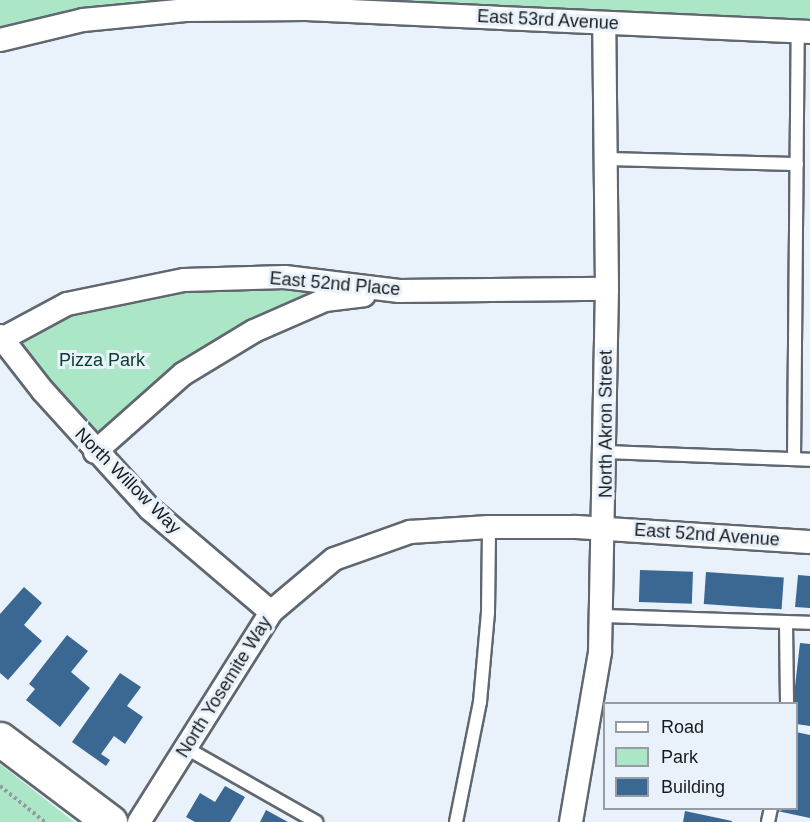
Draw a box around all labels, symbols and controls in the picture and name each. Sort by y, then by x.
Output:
street label: East 53rd Avenue [476,5,620,35]
street label: East 52nd Place [269,268,401,300]
park label: Pizza Park [59,349,145,371]
street label: North Akron Street [595,349,617,499]
street label: North Willow Way [70,423,186,539]
street label: East 52nd Avenue [633,519,781,551]
street label: North Yosemite Way [172,612,276,762]
legend [603,702,798,810]
text: Road [661,717,704,737]
text: Park [661,747,698,767]
text: Building [661,777,725,797]

